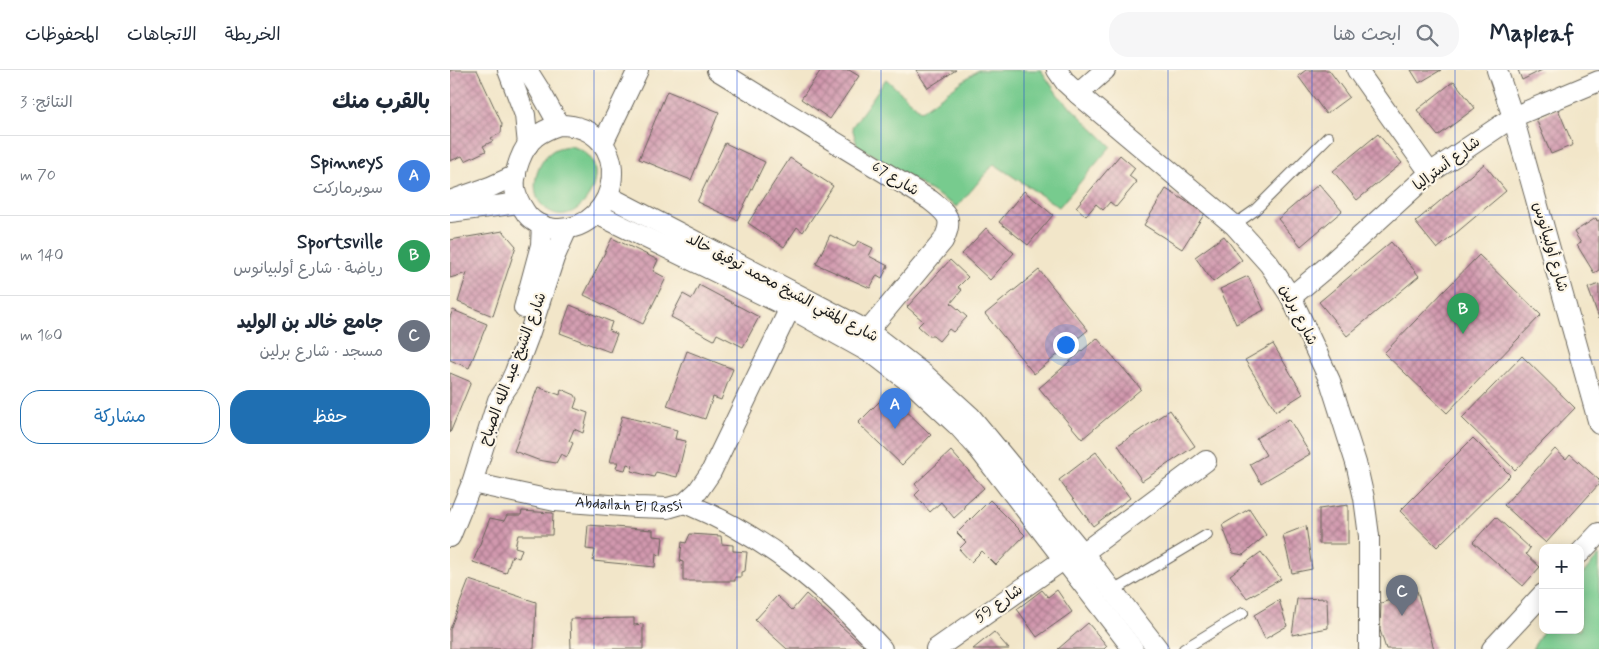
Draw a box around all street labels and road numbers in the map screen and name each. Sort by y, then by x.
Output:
street label: شارع أستراليا [1409,132,1485,196]
street label: شارع 67 [868,157,922,201]
street label: شارع أولبيانوس [1528,200,1572,294]
street label: شارع المفتي الشيخ محمد توفيق خالد [682,229,881,349]
street label: شارع برلين [1274,281,1322,349]
street label: شارع الشيخ عبد الله الصباح [475,290,551,448]
street label: Abdallah El Rassi [574,493,685,518]
street label: شارع 59 [971,580,1027,628]

